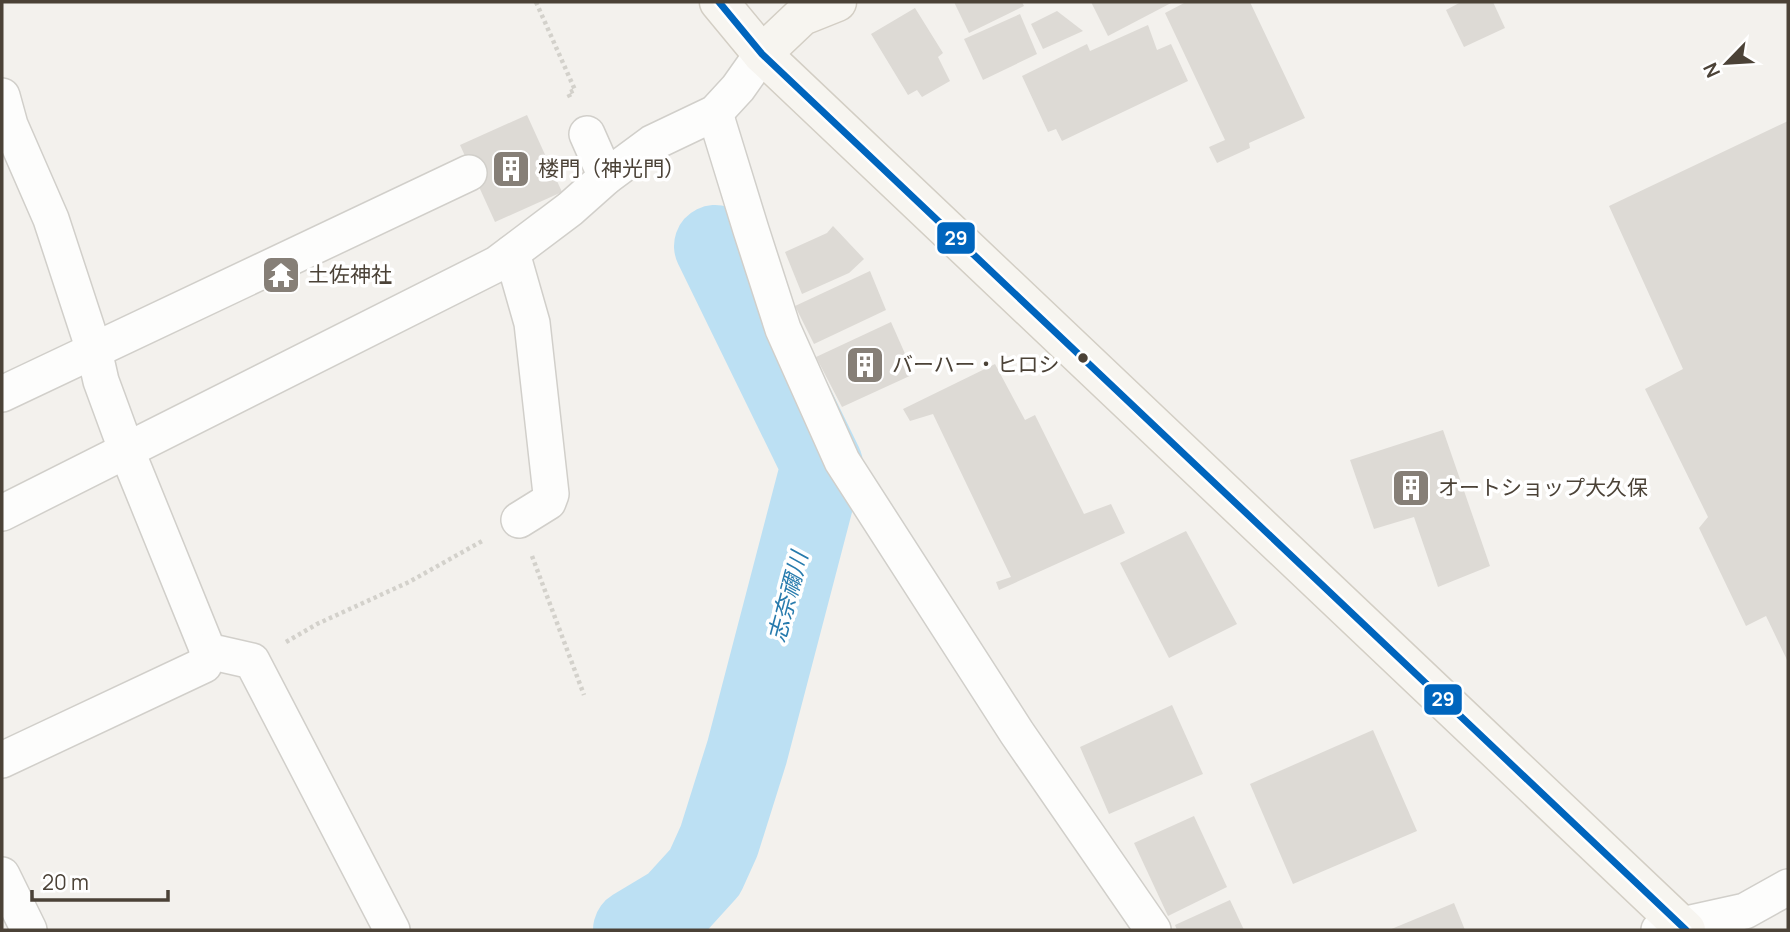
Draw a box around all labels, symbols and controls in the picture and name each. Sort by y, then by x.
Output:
north arrow [1692,28,1762,98]
text: N [1697,59,1726,82]
building icon: 楼門（神光門） [490,148,532,190]
place label: 楼門（神光門） [538,154,685,182]
line badge: 29 [936,221,976,255]
text: 29 [944,225,968,251]
temple icon: 土佐神社 [260,254,302,296]
place label: 土佐神社 [308,260,392,288]
building icon: バーハー・ヒロシ [844,344,886,386]
place label: バーハー・ヒロシ [892,350,1060,378]
unlabelled marker [1076,351,1090,365]
building icon: オートショップ大久保 [1390,467,1432,509]
place label: オートショップ大久保 [1438,473,1648,501]
water label: 志奈禰川 [760,545,815,645]
line badge: 29 [1423,683,1463,716]
text: 29 [1431,686,1455,712]
scale bar [32,858,168,902]
text: 20 m [42,868,89,896]

